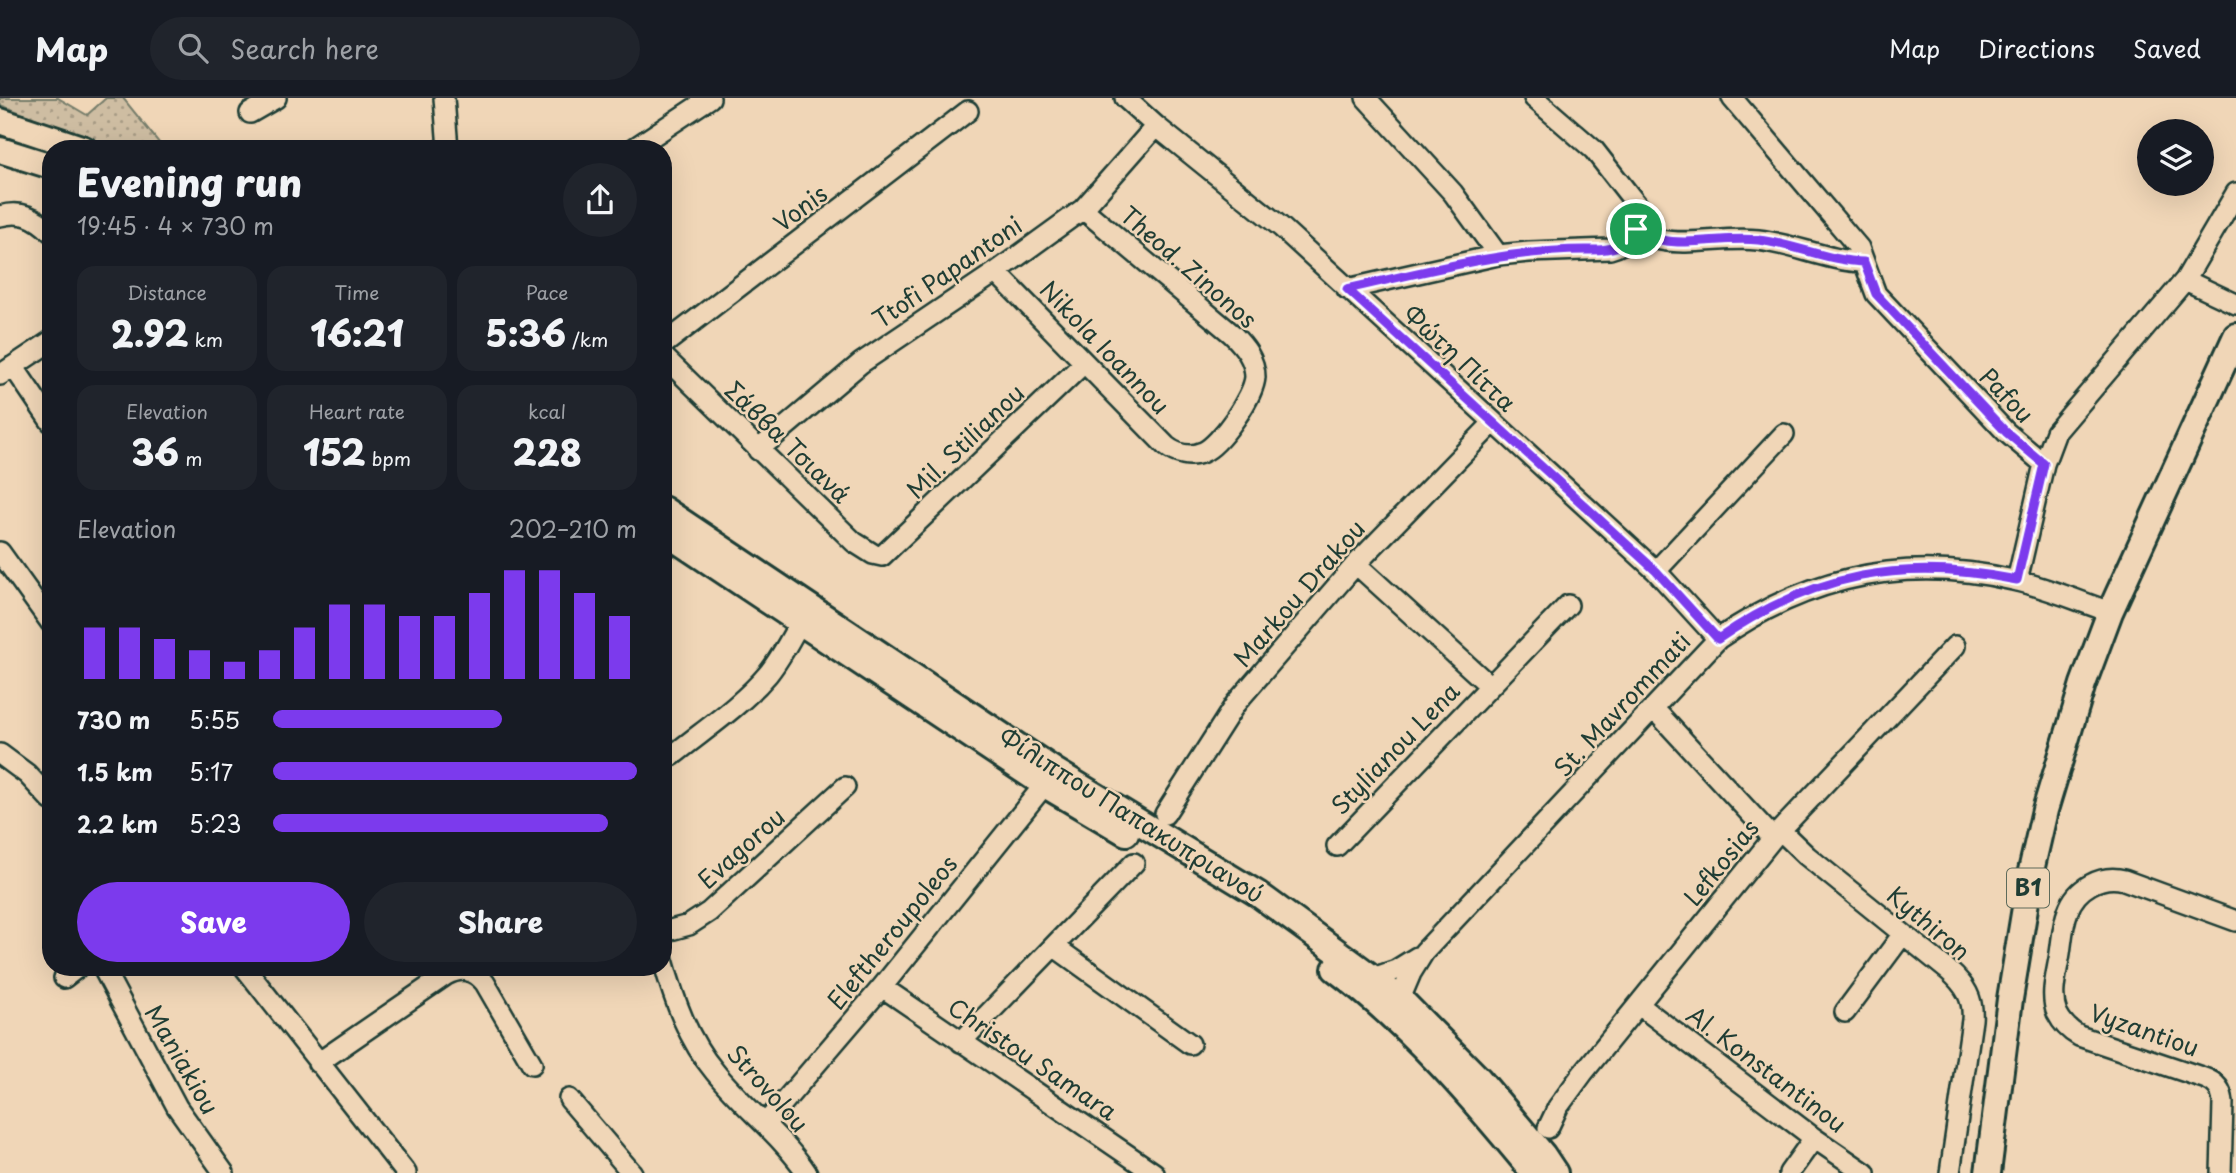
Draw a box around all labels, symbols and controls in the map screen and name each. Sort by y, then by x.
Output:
search box [150,17,640,80]
text: Map [35,23,108,73]
icon: search [174,29,212,67]
text: Search here [230,29,379,68]
text: Map [1889,30,1940,66]
text: Directions [1978,30,2095,66]
text: Saved [2133,30,2201,66]
map controls [2137,119,2214,196]
button: layers [2137,119,2214,196]
text: Evening run [77,153,302,210]
button: share [563,163,637,237]
street label: Vonis [765,175,834,240]
street label: Theod. Zinonos [1113,197,1266,336]
pin [1606,199,1666,259]
street label: Ttofi Papantoni [865,206,1029,336]
text: 19:45 · 4 × 730 m [77,208,274,243]
icon: arrive [1617,210,1655,248]
street label: Nikola Ioannou [1032,272,1179,422]
text: Distance [127,278,207,306]
text: Time [335,278,379,306]
text: Pace [526,278,568,306]
street label: Φώτη Πίττα [1396,296,1525,420]
text: 2.92 [111,306,188,359]
text: 16:21 [310,306,404,359]
text: 5:36 [486,306,566,359]
text: km [188,325,223,353]
text: /km [566,325,608,353]
street label: Pafou [1972,359,2043,430]
street label: Σάββα Τσιανά [717,372,859,511]
street label: Mil. Stilianou [898,375,1032,506]
text: Elevation [126,397,208,425]
text: Heart rate [309,397,405,425]
text: kcal [528,397,566,425]
text: 36 [132,425,179,478]
text: 152 [303,425,366,478]
text: 228 [512,425,582,478]
text: m [179,444,203,472]
text: bpm [366,444,411,472]
text: Elevation [77,511,176,546]
text: 202–210 m [509,511,637,546]
street label: Markou Drakou [1224,511,1373,674]
street label: St. Mavrommati [1545,623,1698,784]
street label: Stylianou Lena [1322,673,1467,822]
text: 730 m [77,702,150,737]
text: 5:55 [189,702,240,737]
street label: Φίλιππου Παπακυπριανού [993,718,1272,911]
text: 1.5 km [77,754,153,789]
text: 5:17 [189,754,233,789]
street label: Evagorou [689,798,792,897]
text: 2.2 km [77,806,158,841]
text: 5:23 [189,806,242,841]
street label: Lefkosias [1674,810,1767,913]
street label: Eleftheroupoleos [818,847,965,1017]
road number: B1 [2007,868,2049,908]
street label: Kythiron [1880,877,1979,968]
button: Save [77,882,350,962]
button: Share [364,882,637,962]
street label: Christou Samara [941,988,1125,1128]
street label: Vyzantiou [2085,994,2204,1065]
street label: Al. Konstantinou [1680,996,1855,1141]
street label: Maniakiou [137,998,229,1120]
street label: Strovolou [719,1036,818,1140]

